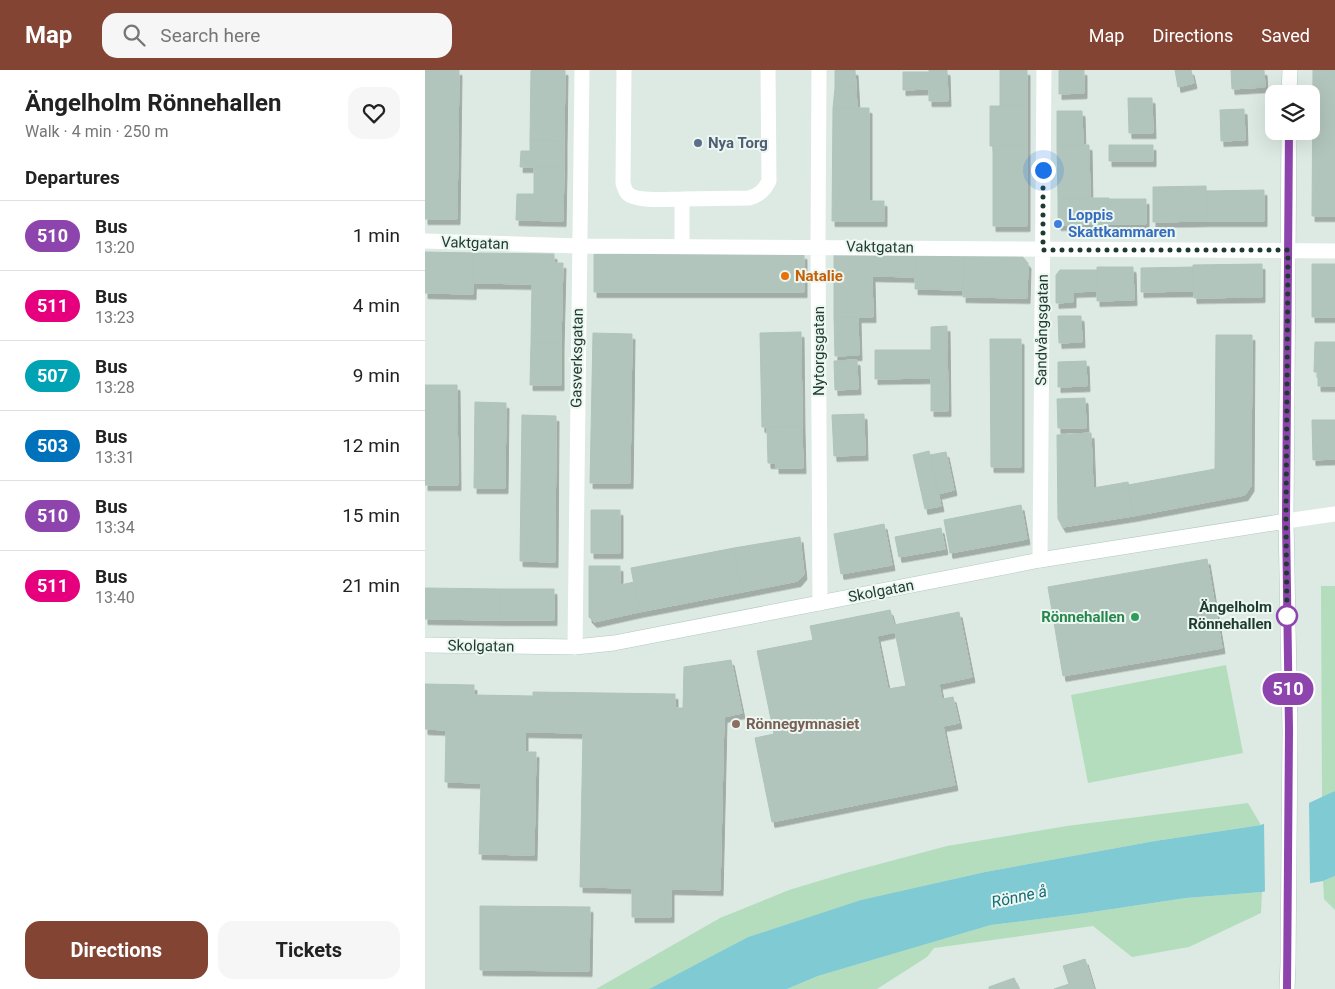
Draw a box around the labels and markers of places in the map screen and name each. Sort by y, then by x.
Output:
place label: Nya Torg [708,134,768,152]
marker: Nya Torg [692,137,704,149]
place label: Loppis Skattkammaren [1068,206,1175,241]
marker: Loppis Skattkammaren [1052,218,1064,230]
place label: Natalie [795,267,843,285]
marker: Natalie [779,270,791,282]
place label: Ängelholm Rönnehallen [1188,598,1272,633]
marker: Ängelholm Rönnehallen [1276,605,1298,627]
place label: Rönnehallen [1041,608,1125,626]
marker: Rönnehallen [1129,611,1141,623]
place label: Rönnegymnasiet [746,715,859,733]
marker: Rönnegymnasiet [730,718,742,730]

